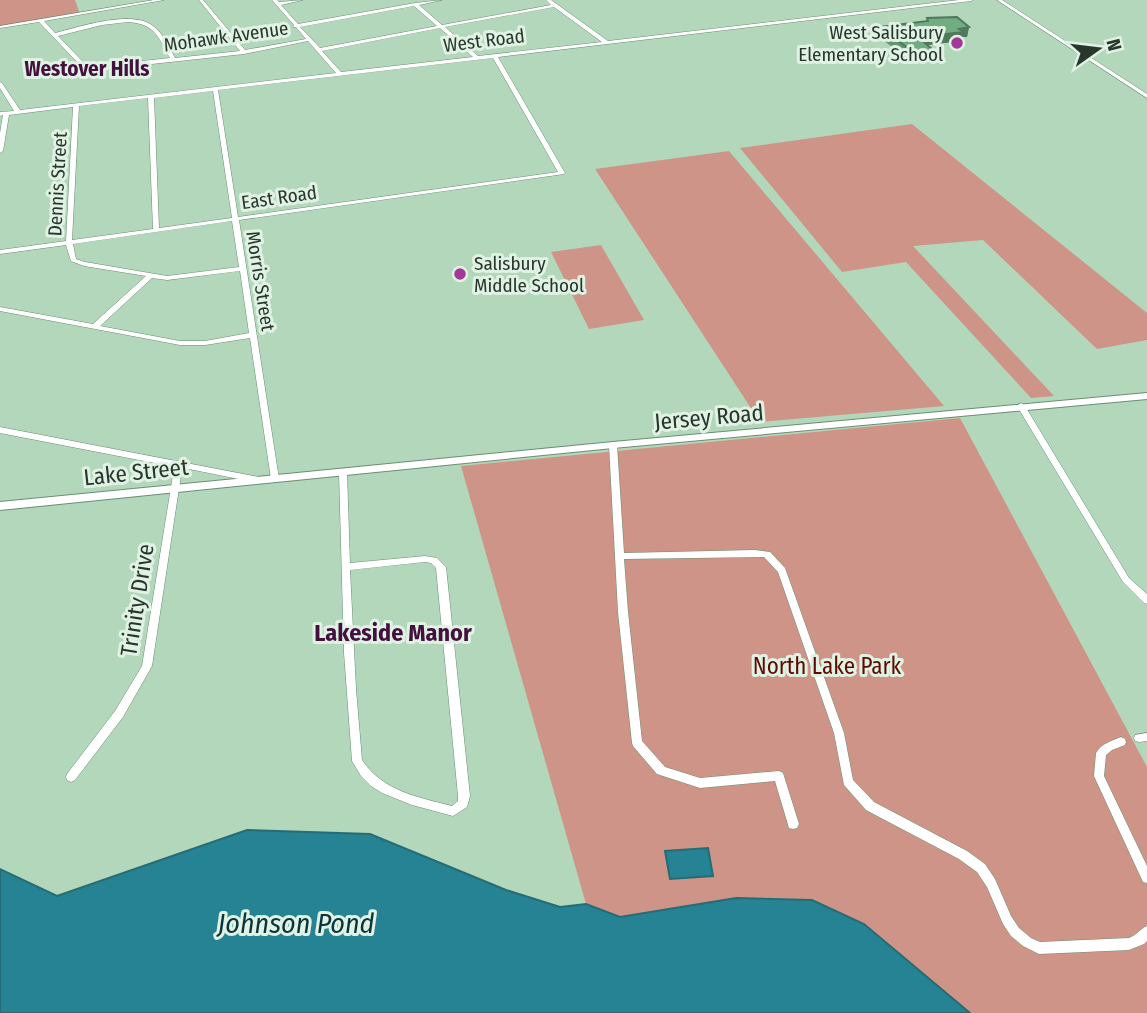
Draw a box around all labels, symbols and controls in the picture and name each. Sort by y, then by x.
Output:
north arrow [1063,14,1133,84]
street label: Mohawk Avenue [162,16,290,57]
place label: West Salisbury Elementary School [798,21,944,66]
street label: West Road [442,24,526,57]
marker: West Salisbury Elementary School [949,35,965,51]
text: N [1101,37,1127,53]
district label: Westover Hills [24,56,150,82]
street label: Dennis Street [43,130,72,237]
street label: East Road [240,181,318,214]
street label: Morris Street [241,229,280,333]
place label: Salisbury Middle School [474,252,584,297]
marker: Salisbury Middle School [452,266,468,282]
street label: Jersey Road [653,398,765,436]
street label: Lake Street [82,453,190,491]
street label: Trinity Drive [114,542,160,658]
district label: Lakeside Manor [314,619,472,647]
park label: North Lake Park [753,652,902,680]
water label: Johnson Pond [216,907,375,940]

